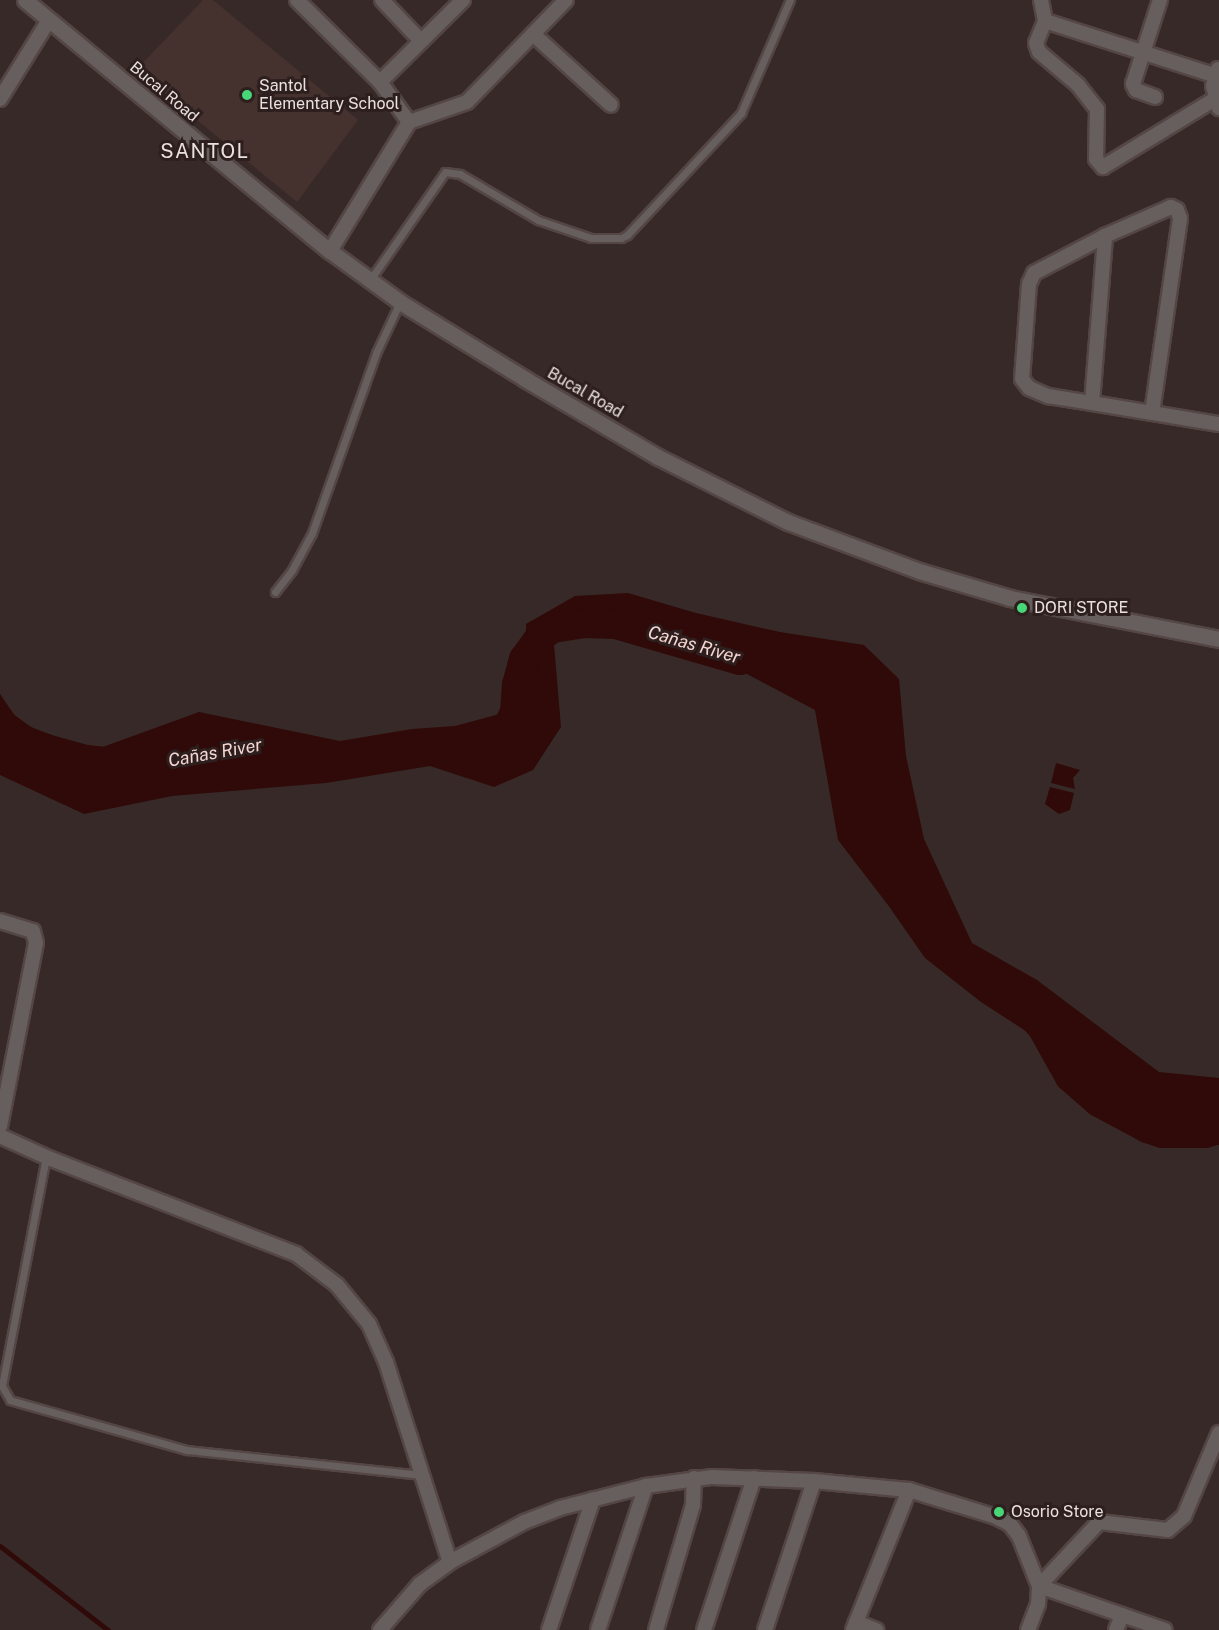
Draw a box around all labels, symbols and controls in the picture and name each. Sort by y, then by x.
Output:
street label: Bucal Road [126,58,202,126]
place label: Santol Elementary School [259,76,399,114]
marker: Santol Elementary School [240,88,254,102]
district label: SANTOL [160,139,250,163]
street label: Bucal Road [544,364,626,422]
place label: DORI STORE [1034,598,1128,618]
marker: DORI STORE [1015,601,1029,615]
water label: Cañas River [645,622,743,668]
water label: Cañas River [166,734,264,772]
place label: Osorio Store [1011,1502,1104,1522]
marker: Osorio Store [992,1505,1006,1519]

